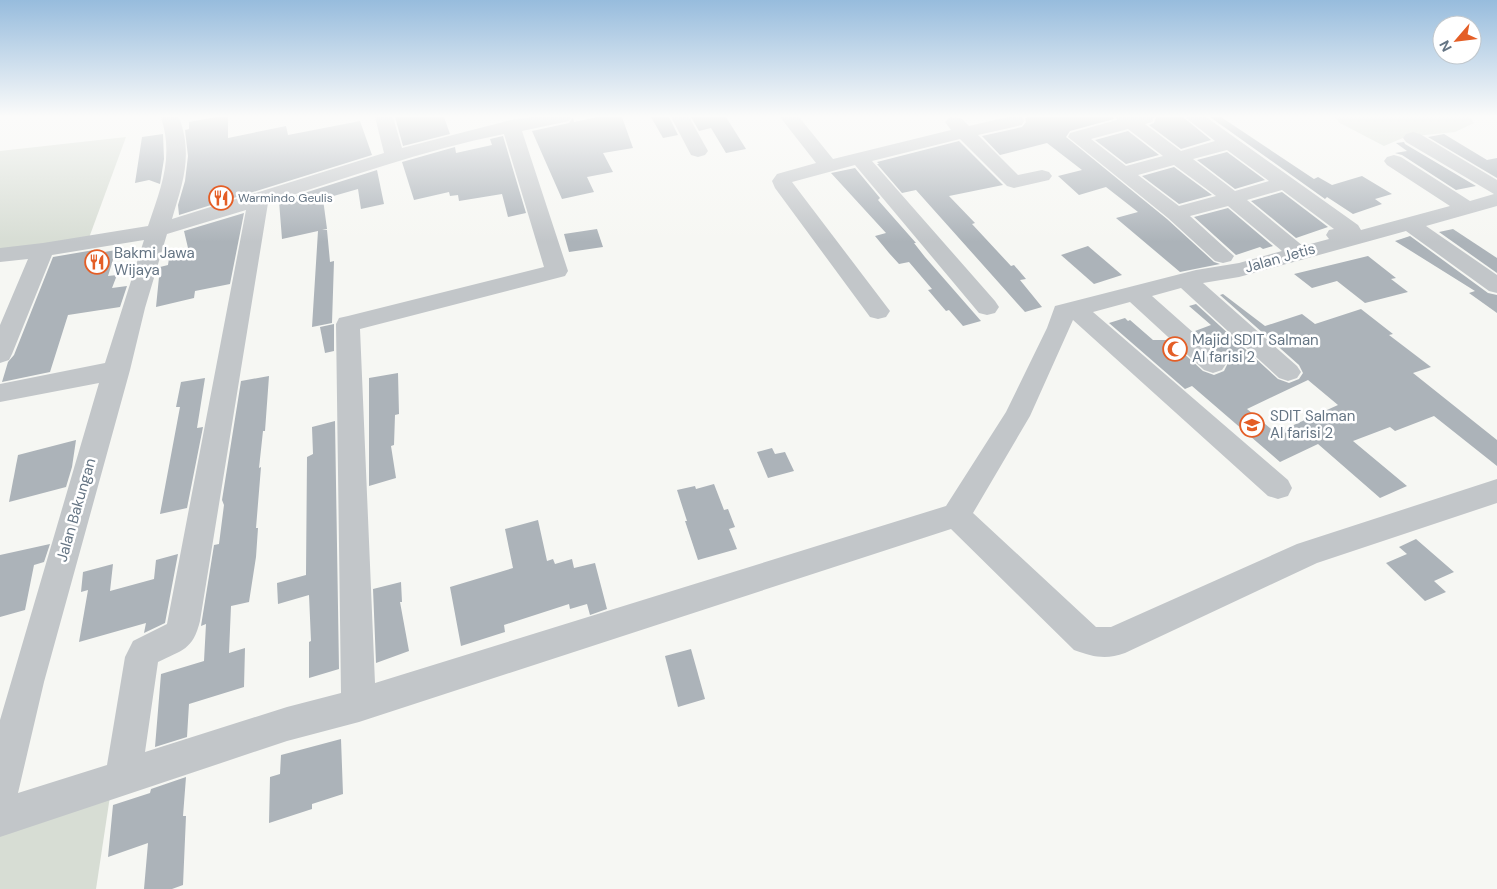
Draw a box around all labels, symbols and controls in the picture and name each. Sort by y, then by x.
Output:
north arrow [1432,15,1482,65]
text: N [1435,37,1456,55]
restaurant icon: Warmindo Geulis [208,185,234,211]
place label: Warmindo Geulis [238,190,333,206]
street label: Jalan Jetis [1242,238,1318,278]
place label: Bakmi Jawa Wijaya [114,243,195,280]
restaurant icon: Bakmi Jawa Wijaya [84,249,110,275]
place label: Majid SDIT Salman Al farisi 2 [1192,330,1319,367]
mosque icon: Majid SDIT Salman Al farisi 2 [1162,336,1188,362]
place label: SDIT Salman Al farisi 2 [1270,406,1355,443]
school or university icon: SDIT Salman Al farisi 2 [1239,412,1265,438]
street label: Jalan Bakungan [52,456,100,564]

